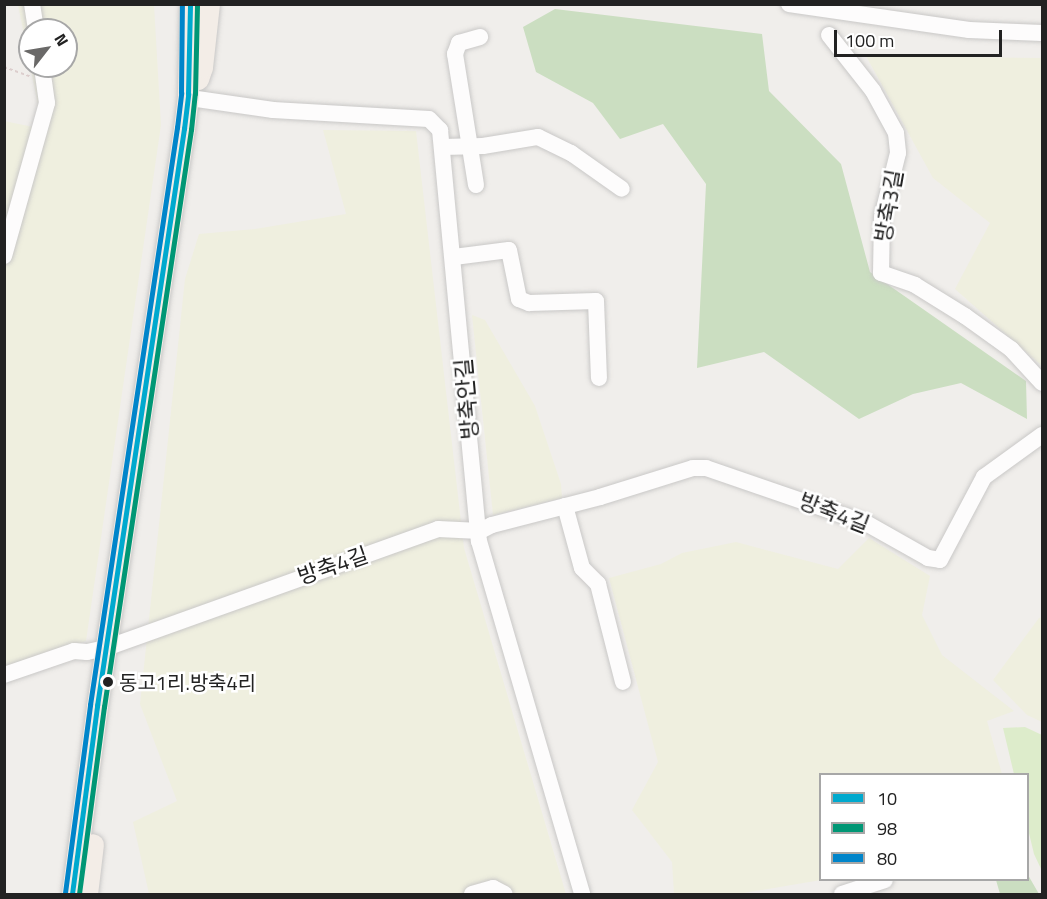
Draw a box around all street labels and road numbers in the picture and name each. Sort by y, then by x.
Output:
street label: 방축3길 [870,168,908,244]
street label: 방축안길 [450,358,484,440]
street label: 방축4길 [795,488,873,538]
street label: 방축4길 [294,542,372,590]

